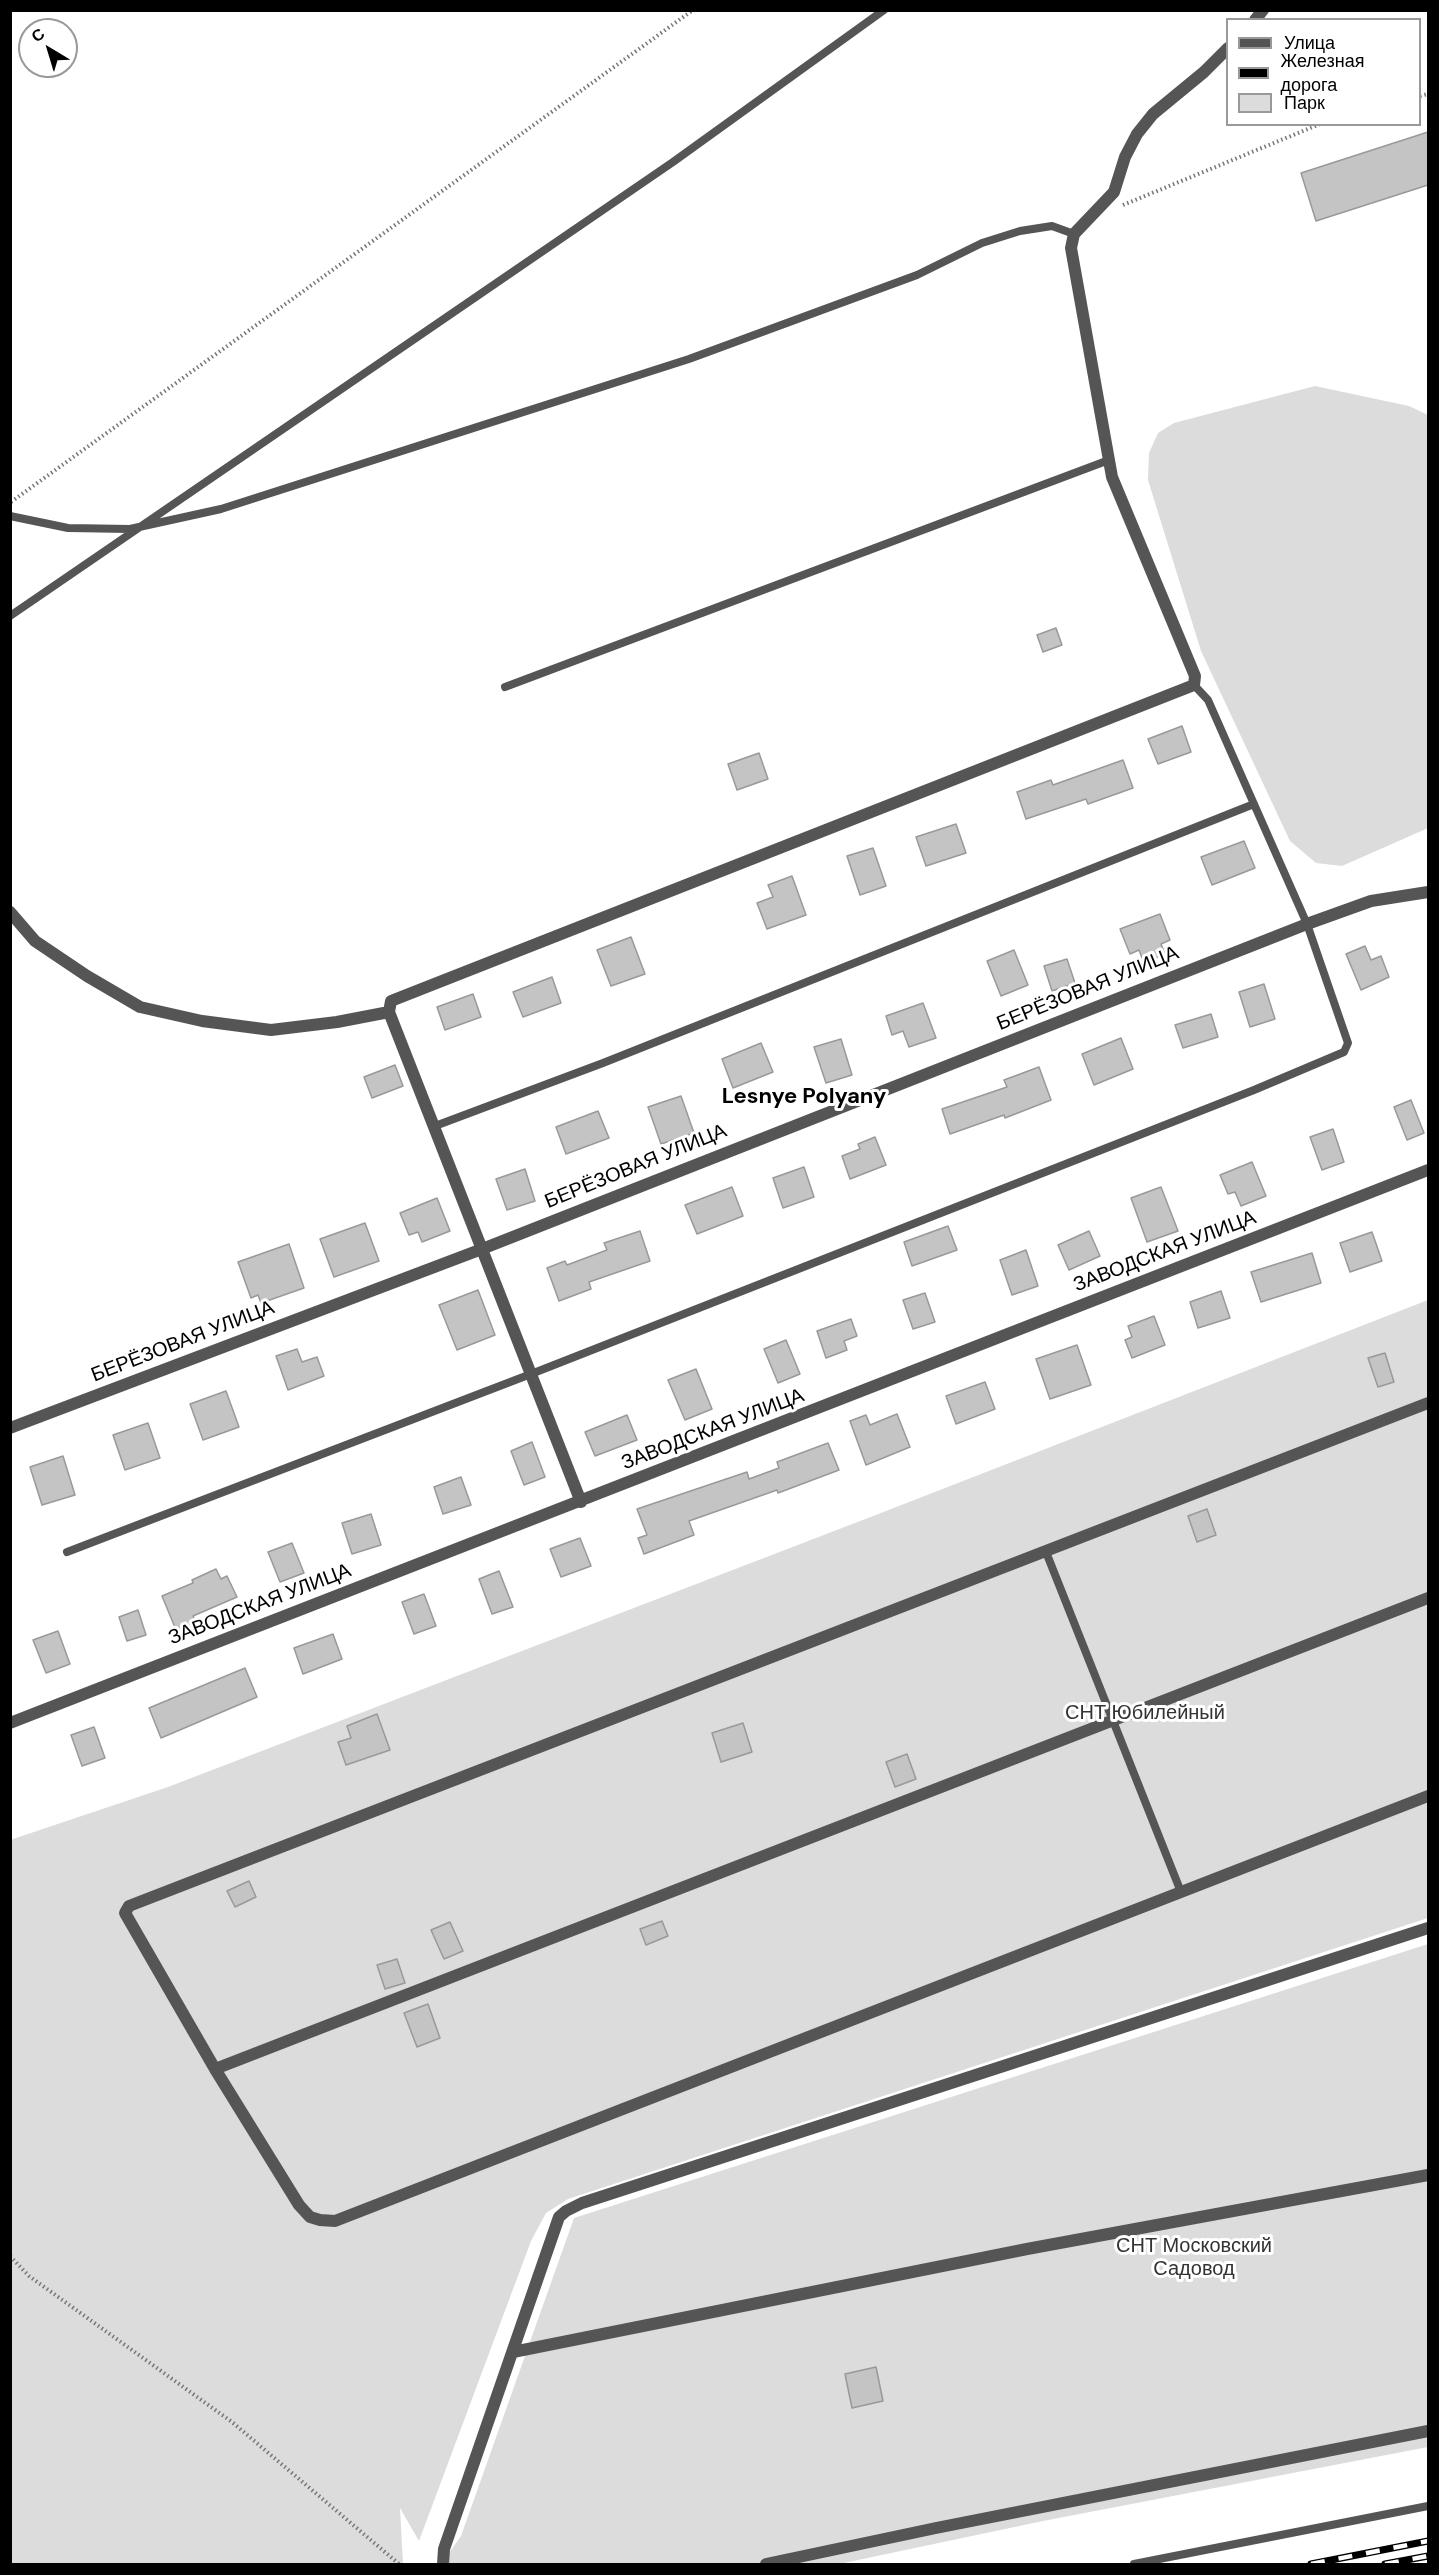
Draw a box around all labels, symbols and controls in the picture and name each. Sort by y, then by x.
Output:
north arrow [18,18,78,78]
legend [1226,18,1421,126]
text: С [27,23,49,47]
text: Улица [1284,31,1335,55]
text: Железная дорога [1281,49,1364,97]
text: Парк [1284,91,1325,115]
street label: БЕРЁЗОВАЯ УЛИЦА [994,942,1182,1036]
district label: Lesnye Polyany [722,1084,886,1110]
street label: БЕРЁЗОВАЯ УЛИЦА [542,1120,730,1214]
street label: ЗАВОДСКАЯ УЛИЦА [1070,1206,1260,1298]
street label: БЕРЁЗОВАЯ УЛИЦА [88,1296,278,1388]
street label: ЗАВОДСКАЯ УЛИЦА [618,1384,808,1476]
street label: ЗАВОДСКАЯ УЛИЦА [165,1559,355,1651]
park label: СНТ Юбилейный [1065,1702,1225,1726]
park label: СНТ Московский Садовод [1116,2235,1272,2282]

